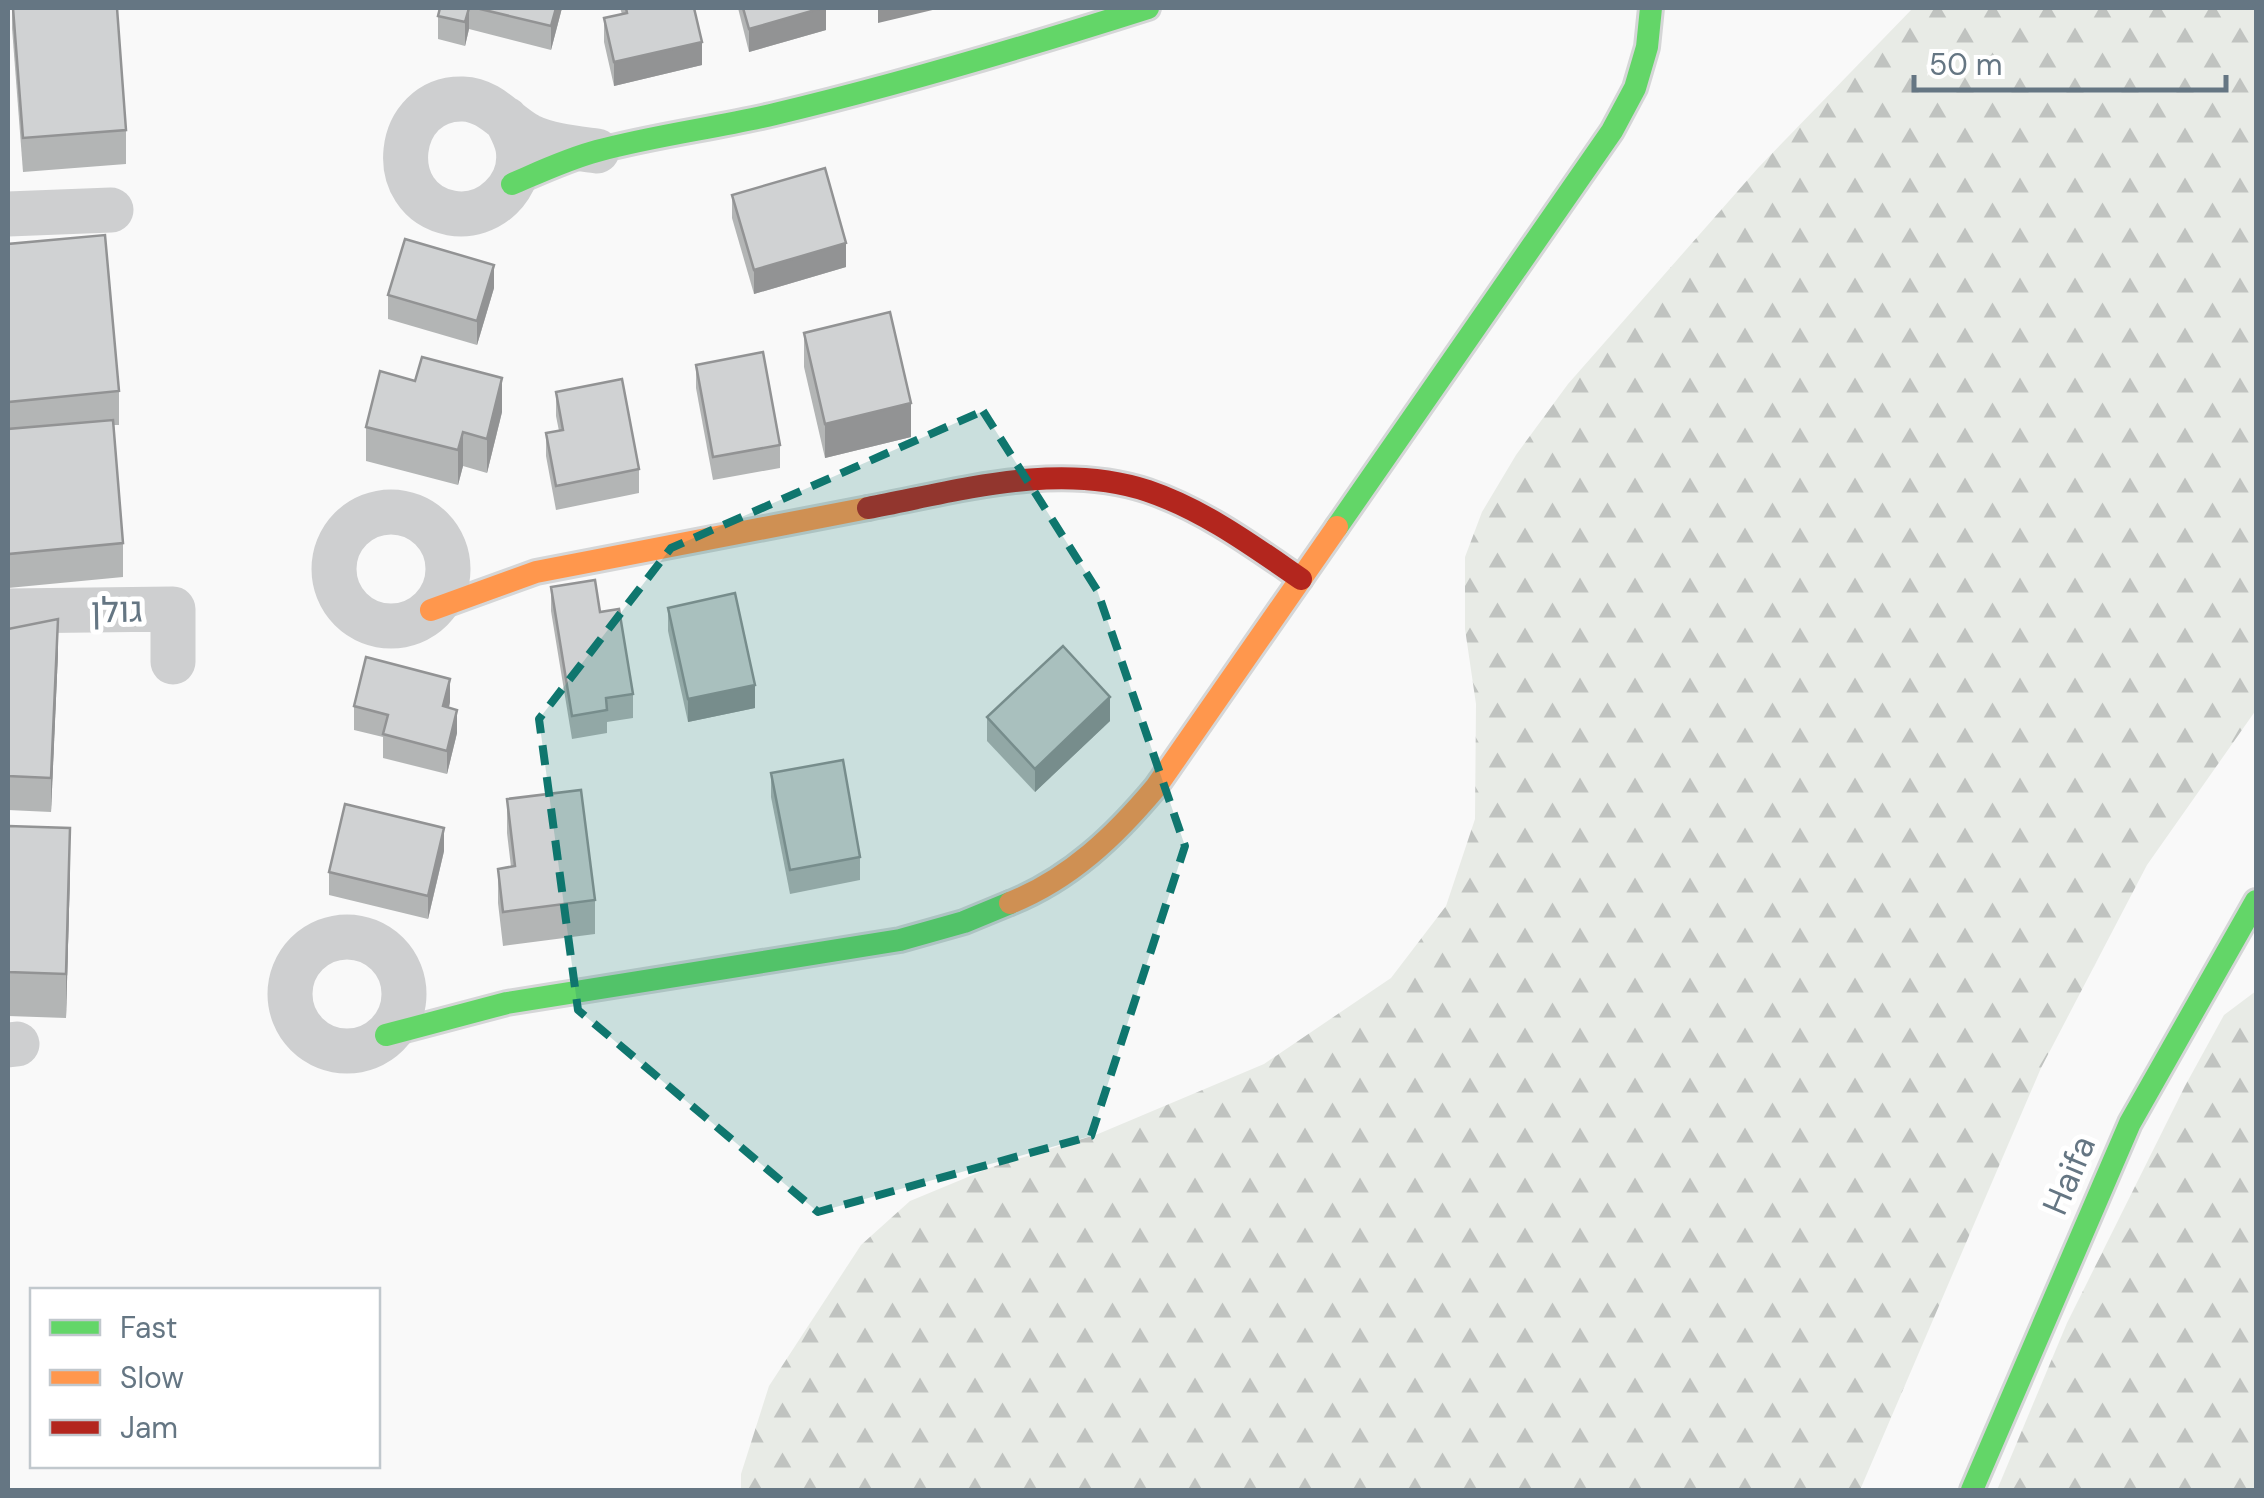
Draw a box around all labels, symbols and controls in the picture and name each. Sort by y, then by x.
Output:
scale bar [1914,30,2226,92]
text: 50 m [1929,45,2003,84]
street label: גולן [91,587,143,633]
street label: Haifa [2032,1128,2106,1222]
legend [30,1288,380,1468]
text: Fast [120,1308,178,1347]
text: Slow [120,1358,184,1397]
text: Jam [120,1408,178,1447]

